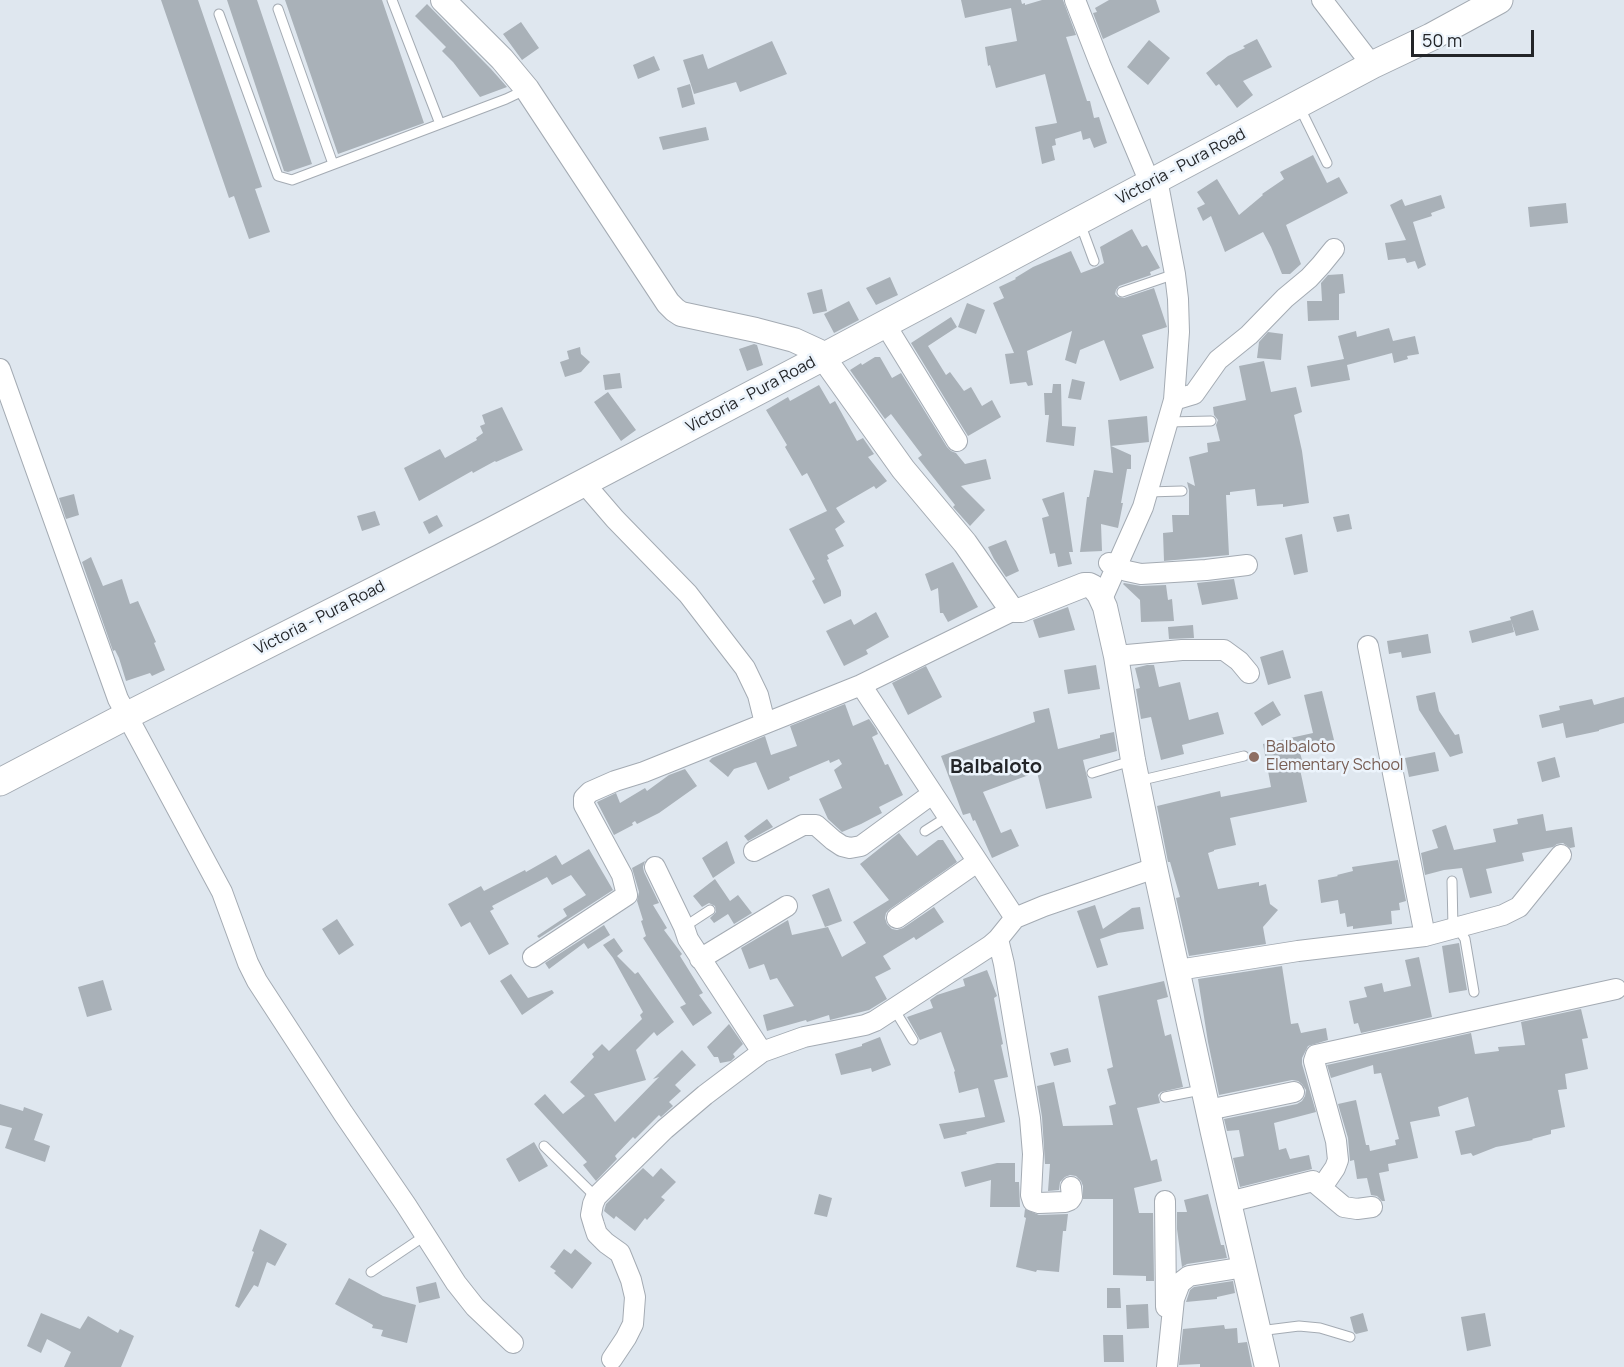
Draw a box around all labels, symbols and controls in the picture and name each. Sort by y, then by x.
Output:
scale bar [1414,18,1537,56]
text: 50 m [1422,28,1462,52]
street label: Victoria - Pura Road [1113,125,1249,209]
street label: Victoria - Pura Road [683,353,819,437]
street label: Victoria - Pura Road [252,577,388,659]
place label: Balbaloto Elementary School [1266,738,1404,776]
marker: Balbaloto Elementary School [1247,750,1261,764]
district label: Balbaloto [950,755,1042,779]

